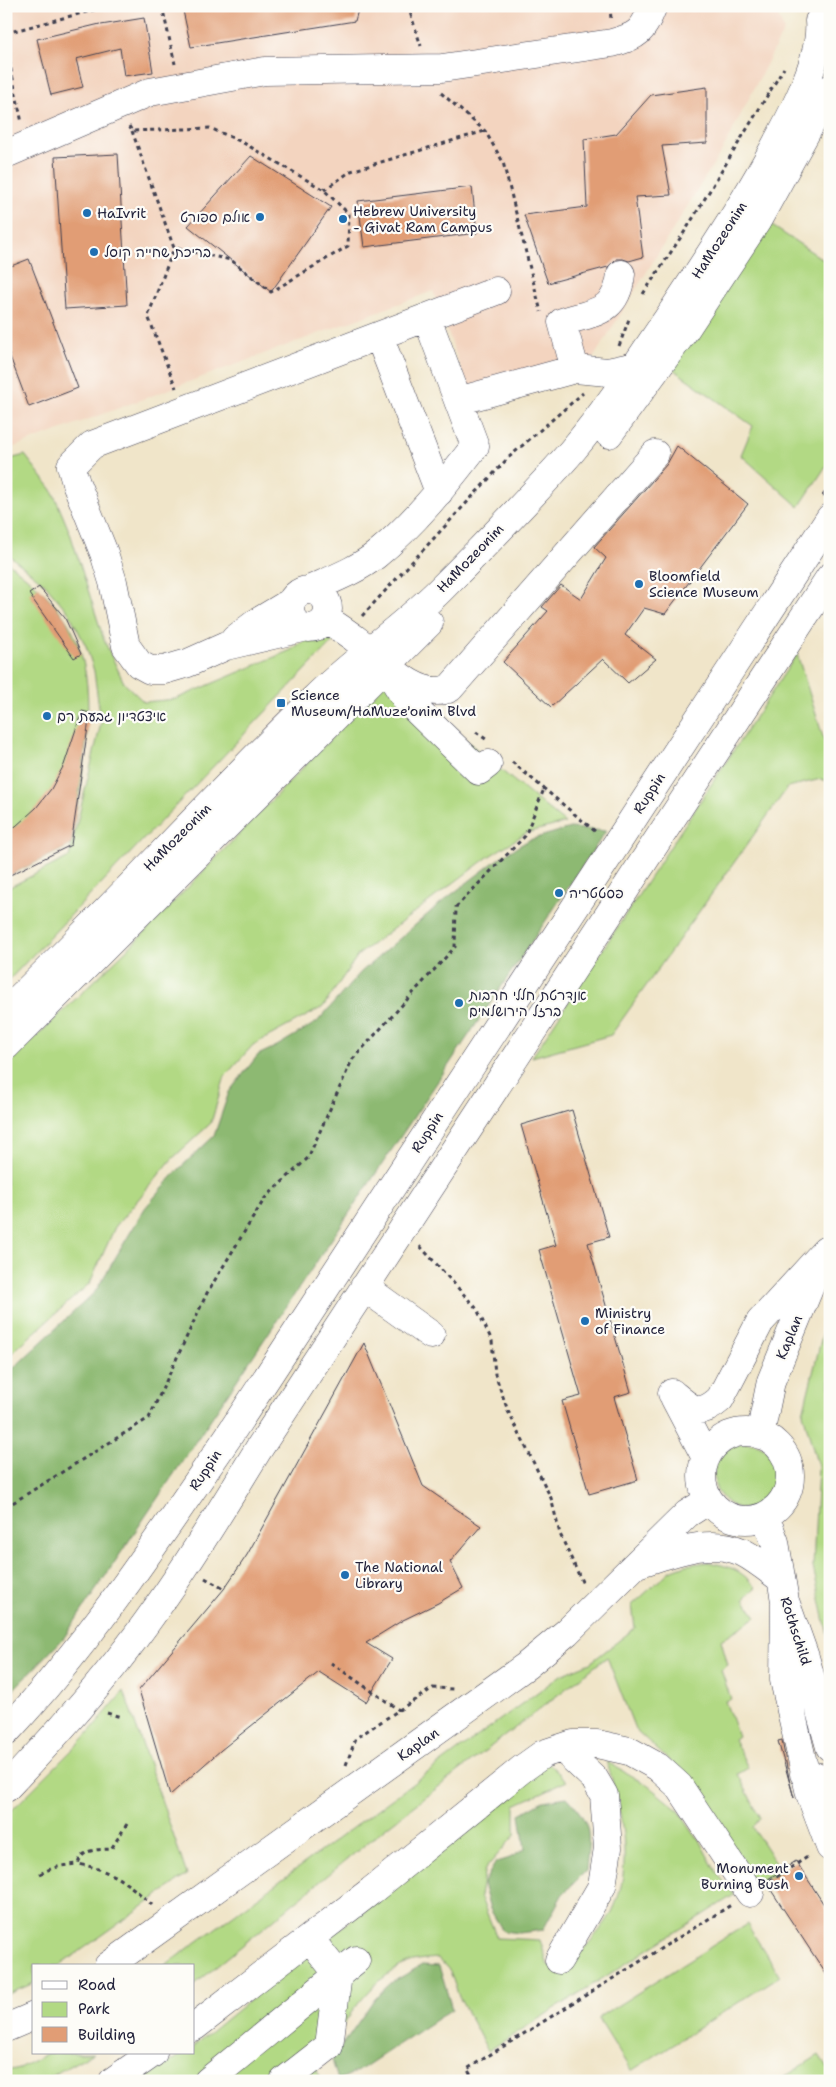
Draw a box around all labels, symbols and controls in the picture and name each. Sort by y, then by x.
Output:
street label: HaMozeonim [687,198,751,282]
place label: Hebrew University - Givat Ram Campus [353,202,493,236]
place label: HaIvrit [97,204,146,222]
marker: HaIvrit [81,207,93,219]
place label: אולם ספורט [180,208,250,226]
marker: אולם ספורט [254,211,266,223]
marker: Hebrew University - Givat Ram Campus [337,213,349,225]
place label: בריכת שחייה קוסל [104,243,211,261]
marker: בריכת שחייה קוסל [88,246,100,258]
street label: HaMozeonim [433,520,507,596]
place label: Bloomfield Science Museum [649,567,759,601]
marker: Bloomfield Science Museum [633,578,645,590]
place label: Science Museum/HaMuze'onim Blvd [291,686,476,720]
marker: Science Museum/HaMuze'onim Blvd [275,697,287,709]
place label: איצטדיון גבעת רם [57,707,166,725]
marker: איצטדיון גבעת רם [41,710,53,722]
street label: Ruppin [629,769,669,817]
street label: HaMozeonim [139,799,215,875]
place label: פסטטריה [569,884,624,902]
marker: פסטטריה [553,887,565,899]
place label: אנדרטת חללי חרבות ברזל הירושלמים [468,986,586,1020]
marker: אנדרטת חללי חרבות ברזל הירושלמים [453,997,465,1009]
street label: Ruppin [407,1108,447,1156]
place label: Ministry of Finance [595,1304,665,1338]
street label: Kaplan [772,1312,807,1362]
marker: Ministry of Finance [579,1315,591,1327]
street label: Ruppin [185,1446,225,1494]
place label: The National Library [355,1558,444,1592]
marker: The National Library [339,1569,351,1581]
street label: Rothschild [776,1594,816,1668]
street label: Kaplan [394,1723,443,1765]
place label: Monument Burning Bush [701,1859,789,1893]
marker: Monument Burning Bush [793,1870,805,1882]
legend [32,1964,195,2054]
text: Road [78,1975,116,1995]
text: Park [78,1999,110,2019]
text: Building [78,2025,135,2045]

